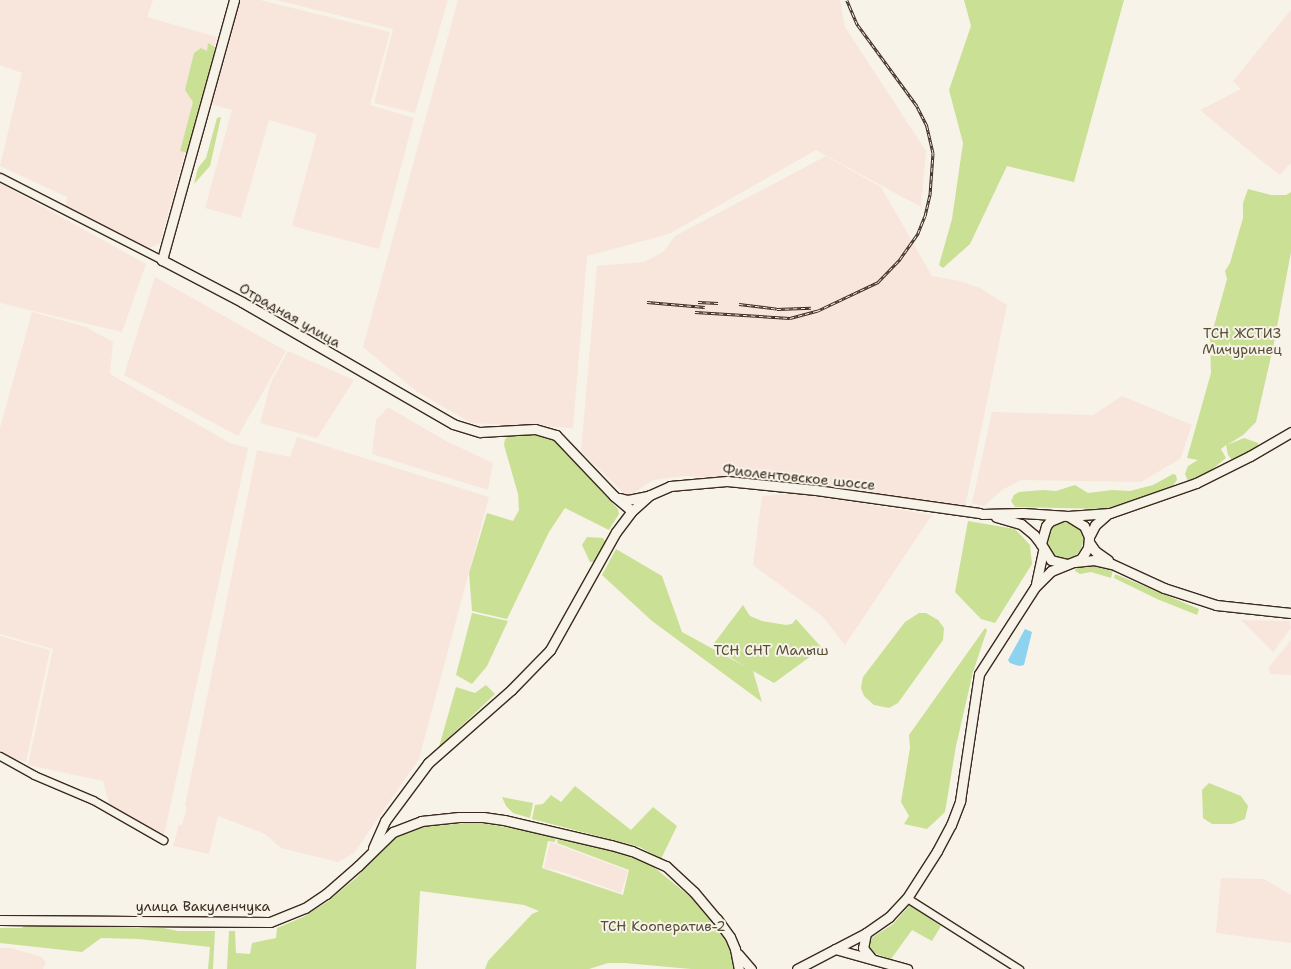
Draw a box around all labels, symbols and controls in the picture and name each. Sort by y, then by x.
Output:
street label: Отрадная улица [236,279,344,351]
park label: ТСН ЖСТИЗ Мичуринец [1202,325,1282,358]
street label: Фиолентовское шоссе [722,461,876,493]
park label: ТСН СНТ Малыш [713,642,829,658]
street label: улица Вакуленчука [136,898,270,914]
park label: ТСН Кооператив-2 [600,918,726,934]

